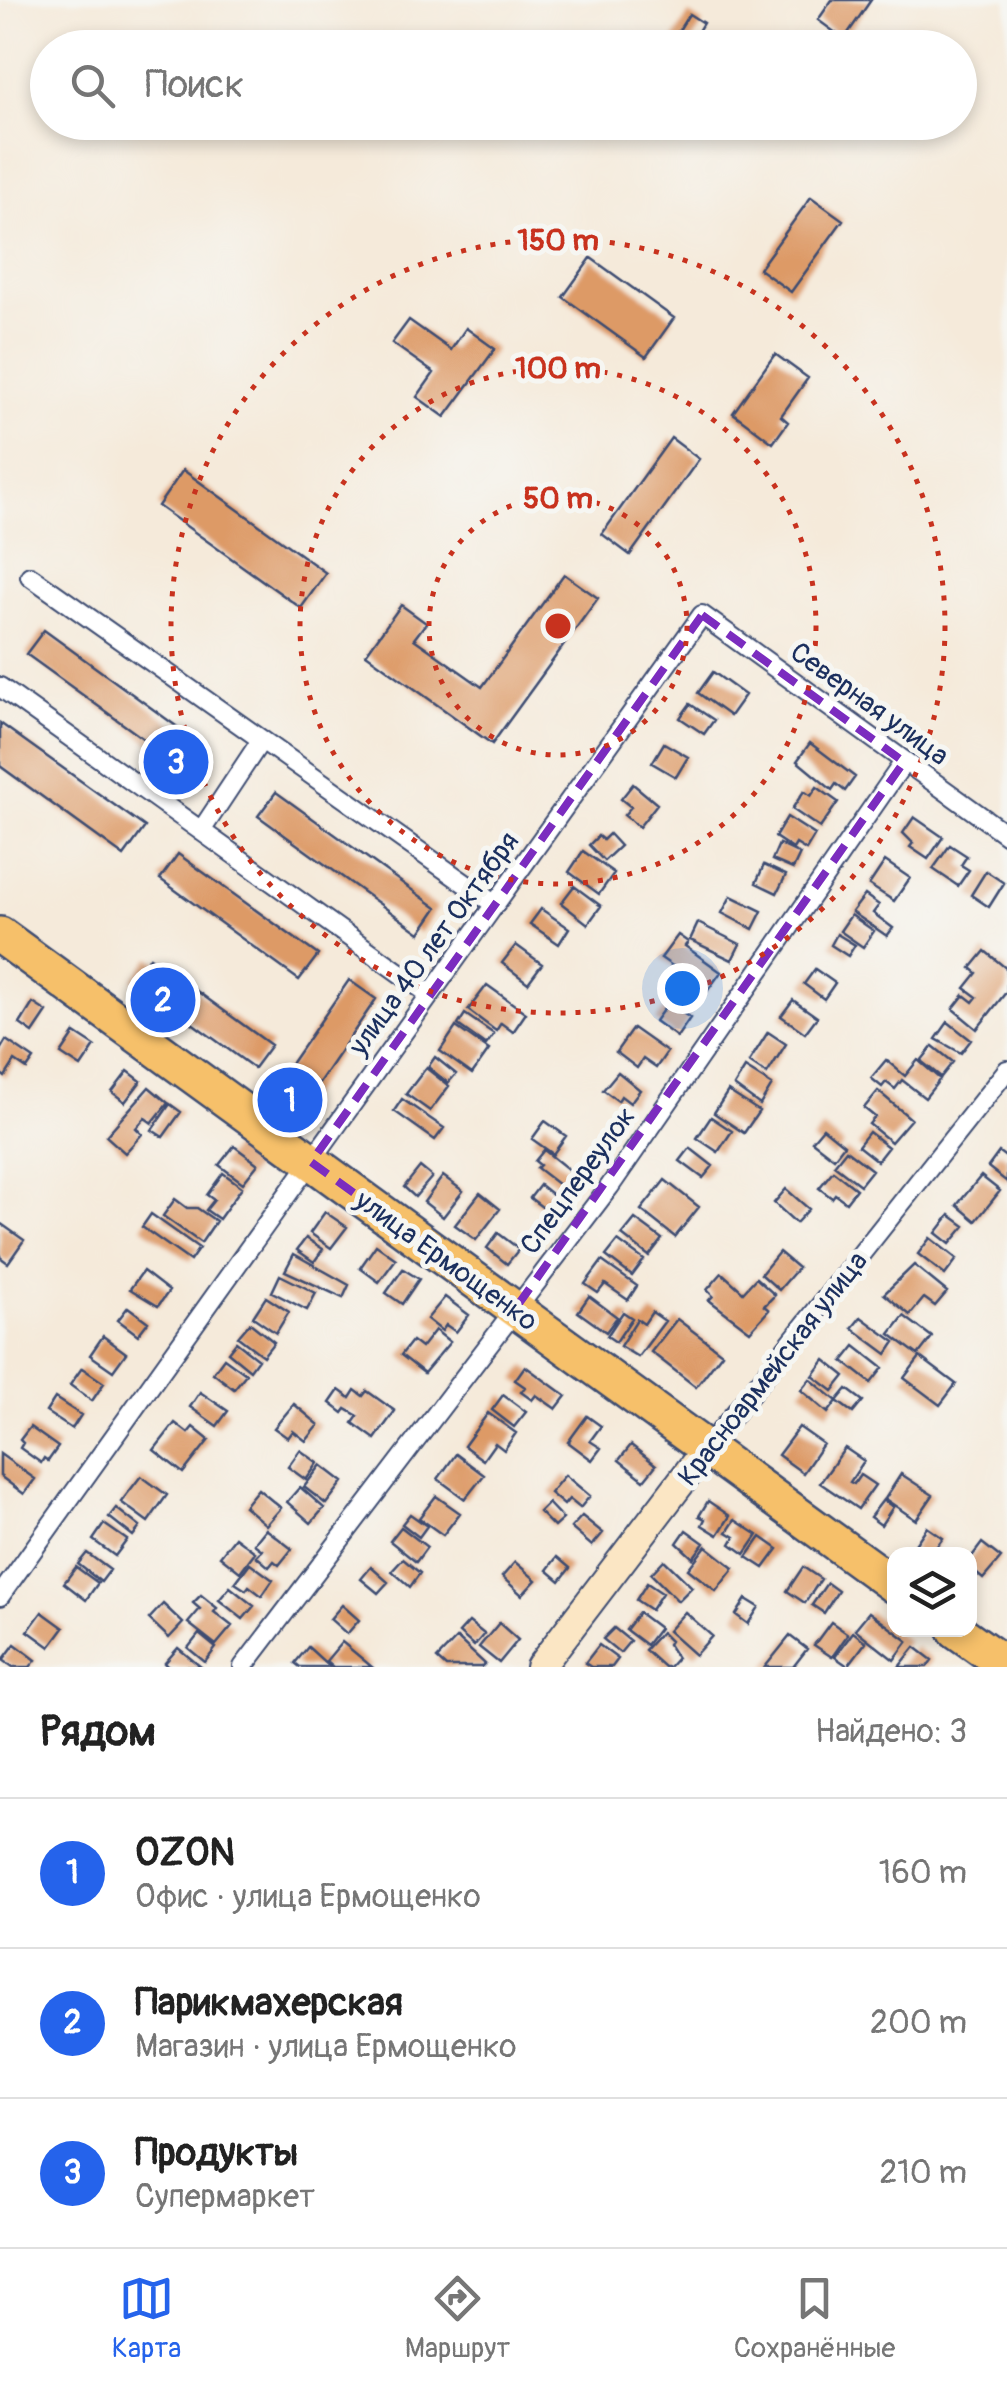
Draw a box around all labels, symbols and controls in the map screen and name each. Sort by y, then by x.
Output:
search box [30,30,977,140]
icon: search [65,58,120,113]
text: Поиск [145,61,244,109]
text: 150 m [517,222,599,259]
text: 100 m [515,350,601,387]
text: 50 m [523,480,593,517]
centre of rings [540,608,576,644]
street label: Северная улица [783,635,955,774]
pin: 3 [144,724,208,800]
street label: улица 40 лет Октября [341,825,527,1063]
pin: 2 [130,962,196,1038]
your location [657,963,708,1014]
pin: 1 [258,1062,322,1138]
street label: Спецпереулок [513,1100,644,1262]
street label: улица Ермощенко [347,1183,544,1339]
street label: Красноармейская улица [671,1245,876,1493]
map controls [887,1547,977,1637]
button: layers [887,1547,977,1637]
text: Рядом [40,1706,156,1758]
text: Найдено: 3 [815,1712,967,1752]
text: OZON [135,1829,235,1877]
text: 1 [66,1853,79,1893]
text: 160 m [879,1853,967,1893]
text: Офис · улица Ермощенко [135,1877,481,1917]
text: Парикмахерская [135,1979,403,2027]
text: 2 [64,2003,81,2043]
text: 200 m [870,2003,967,2043]
text: Магазин · улица Ермощенко [135,2027,517,2067]
text: Продукты [135,2129,298,2177]
text: 3 [64,2153,81,2193]
text: 210 m [879,2153,967,2193]
text: Супермаркет [135,2177,315,2217]
tab: Карта [112,2271,181,2366]
tab: Маршрут [405,2271,510,2366]
tab: Сохранённые [734,2271,895,2366]

